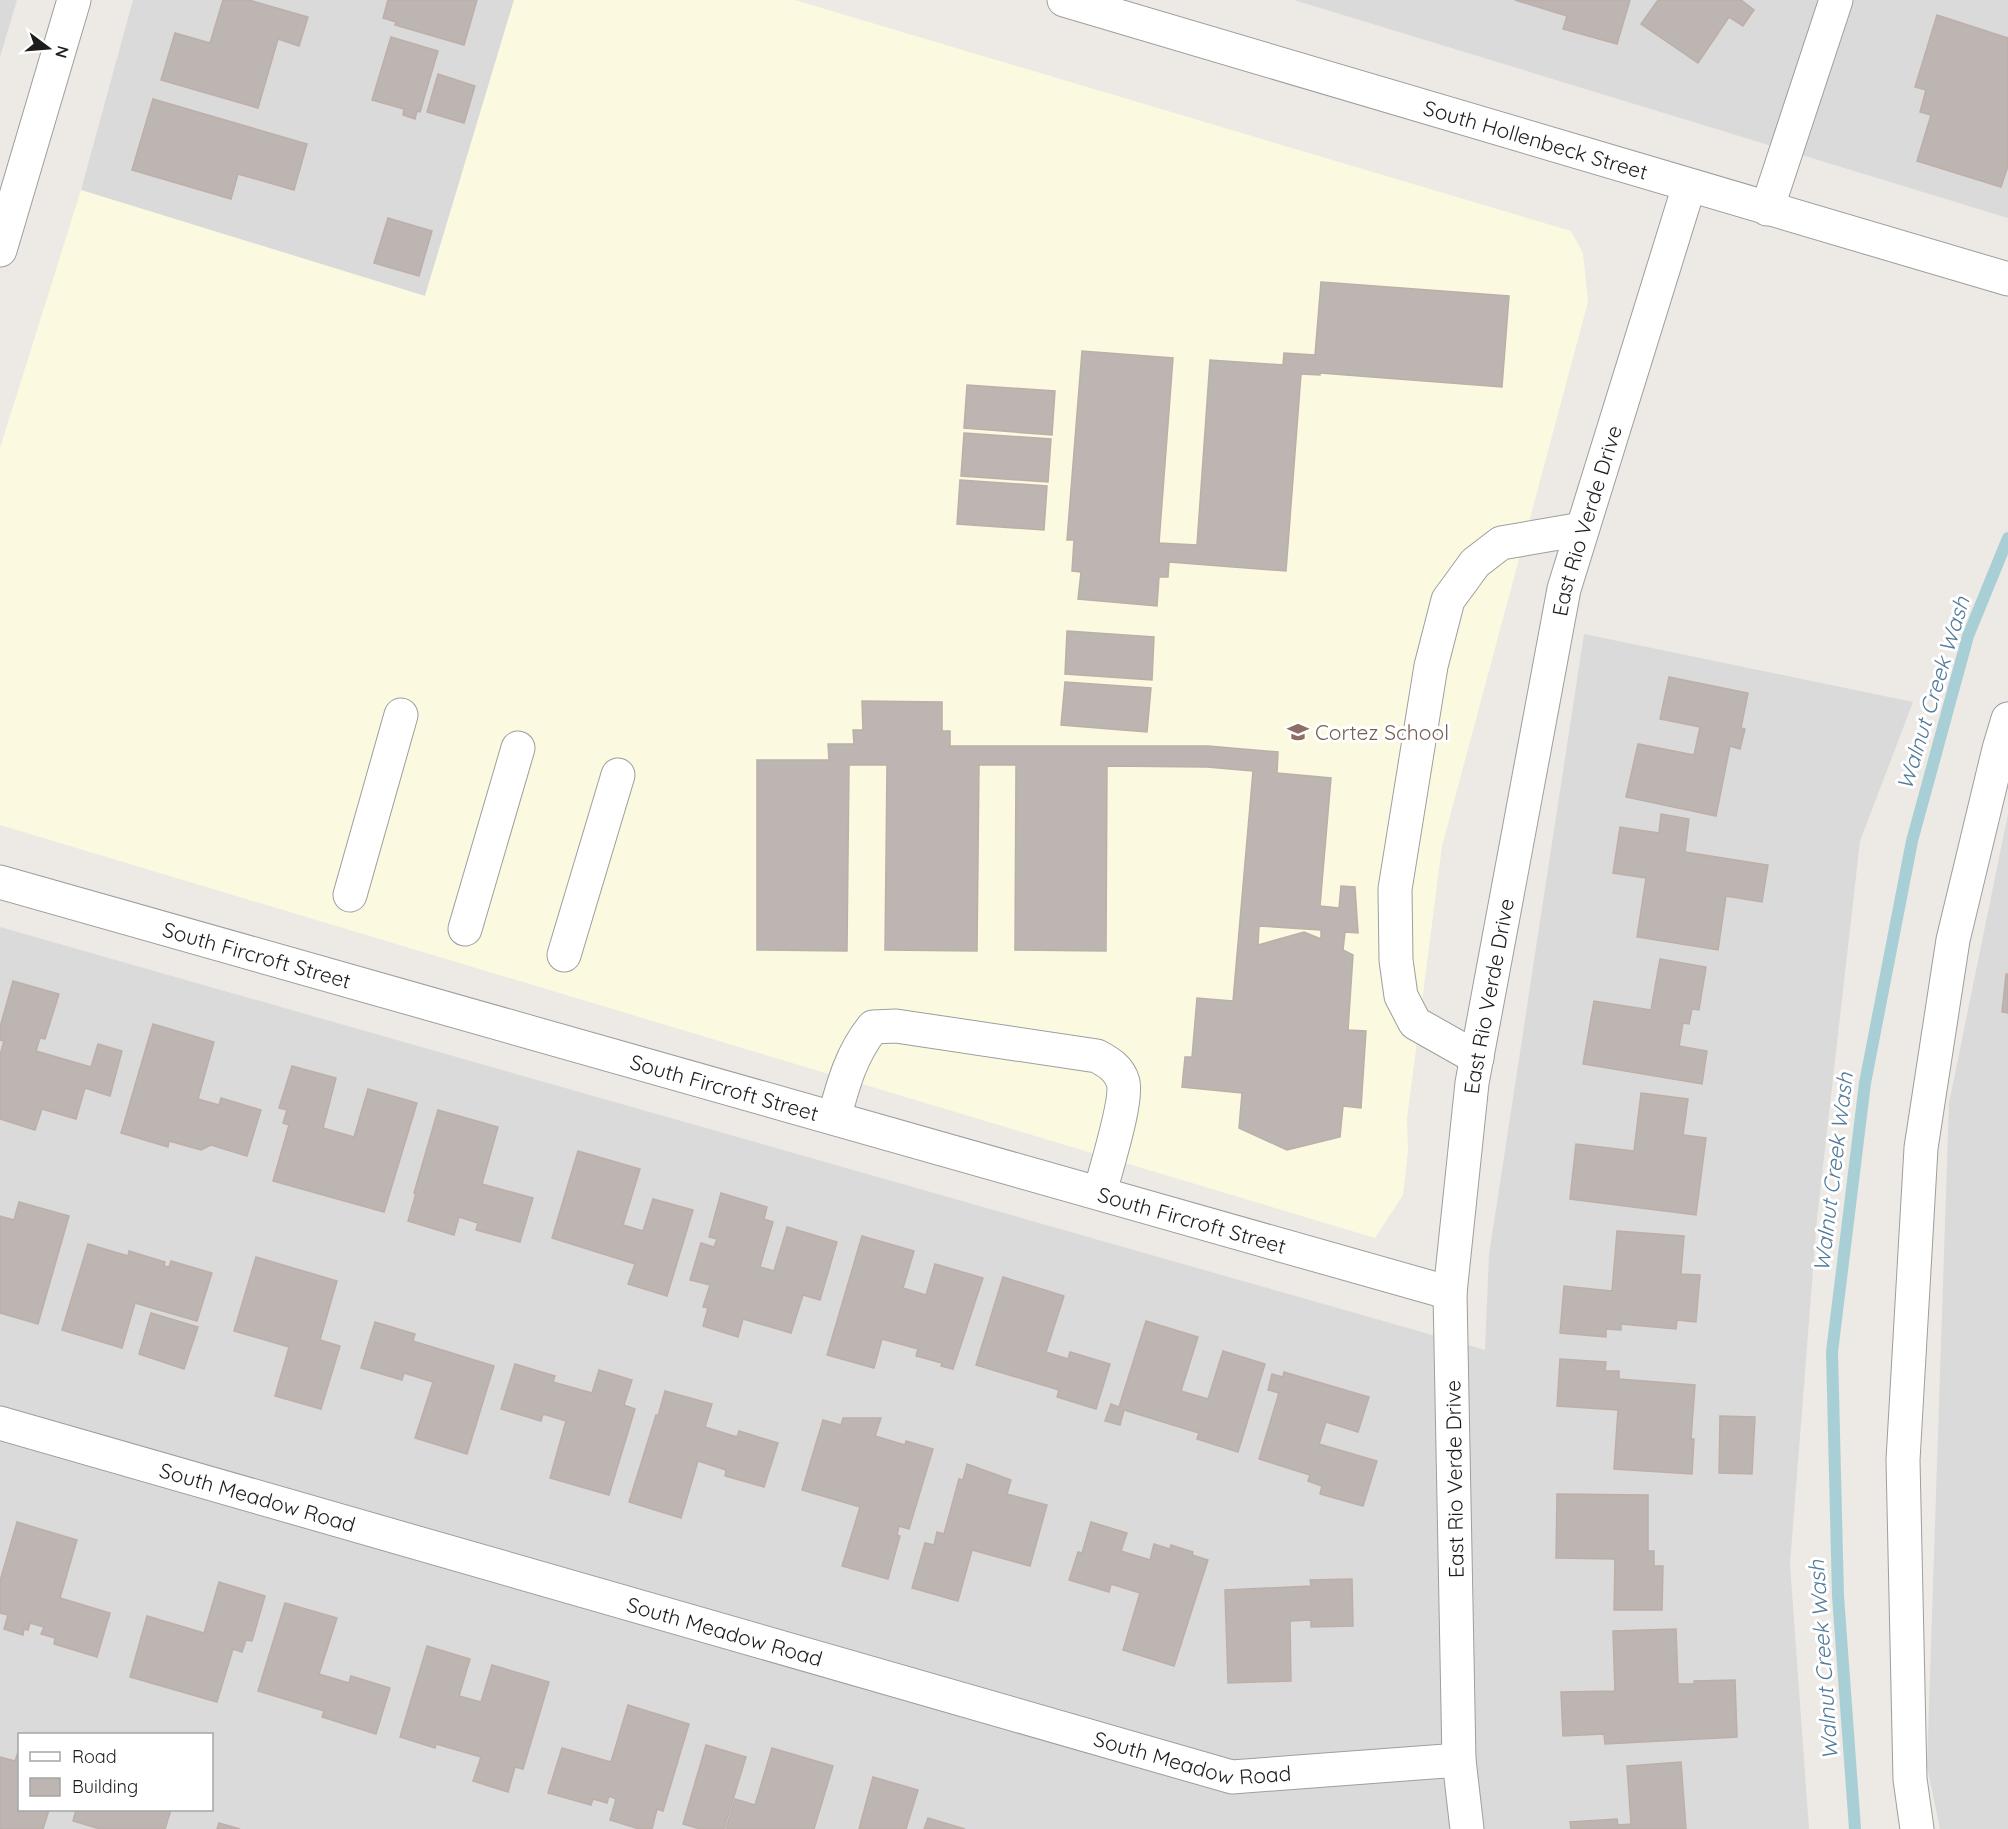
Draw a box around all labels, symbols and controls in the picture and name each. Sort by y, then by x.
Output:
north arrow [18,18,78,78]
text: N [51,44,74,61]
street label: South Hollenbeck Street [1421,94,1651,185]
street label: East Rio Verde Drive [1546,422,1627,618]
water label: Walnut Creek Wash [1890,593,1976,793]
place label: Cortez School [1315,719,1449,745]
school or university icon: Cortez School [1286,720,1310,744]
street label: East Rio Verde Drive [1458,896,1519,1095]
street label: South Fircroft Street [160,916,354,994]
street label: South Fircroft Street [627,1048,822,1126]
water label: Walnut Creek Wash [1807,1070,1859,1273]
street label: South Fircroft Street [1095,1181,1289,1259]
street label: East Rio Verde Drive [1439,1380,1469,1578]
street label: South Meadow Road [157,1457,358,1537]
water label: Walnut Creek Wash [1802,1559,1844,1761]
street label: South Meadow Road [624,1591,826,1672]
street label: South Meadow Road [1091,1725,1292,1790]
legend [18,1733,213,1811]
text: Road [72,1745,117,1768]
text: Building [72,1775,138,1798]

